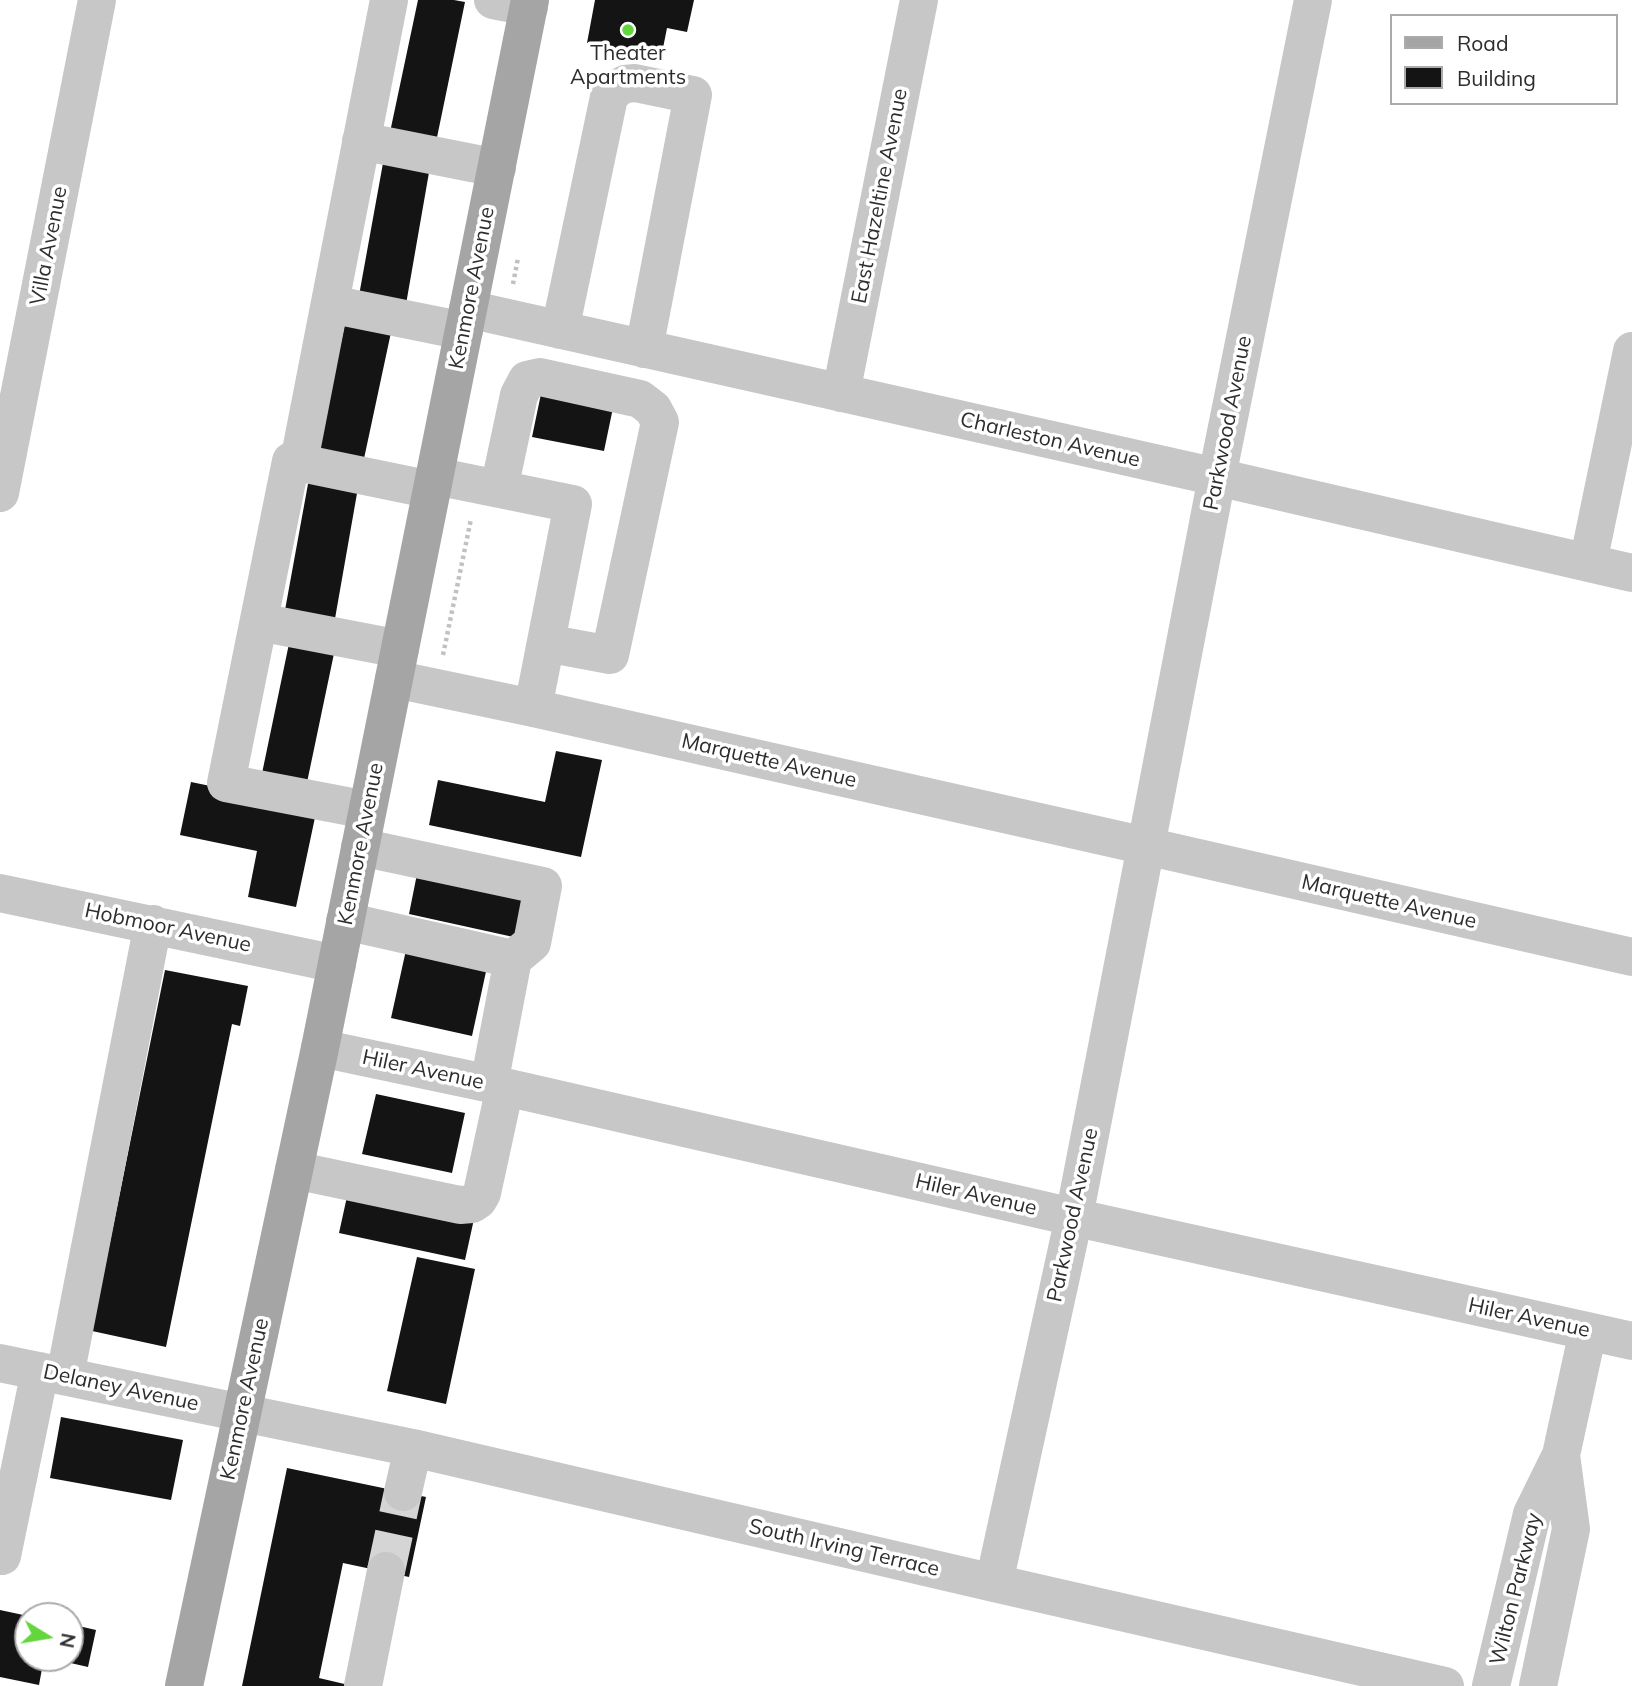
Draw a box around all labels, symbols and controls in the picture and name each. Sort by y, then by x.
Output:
legend [1390,14,1618,105]
marker: Theater Apartments [620,22,636,38]
text: Road [1457,30,1508,56]
place label: Theater Apartments [570,41,686,91]
text: Building [1457,65,1536,91]
street label: East Hazeltine Avenue [847,86,913,306]
street label: Villa Avenue [25,184,73,308]
street label: Kenmore Avenue [444,205,500,371]
street label: Parkwood Avenue [1199,334,1257,512]
street label: Charleston Avenue [958,407,1142,473]
street label: Marquette Avenue [679,729,859,793]
street label: Kenmore Avenue [333,761,389,927]
street label: Marquette Avenue [1299,870,1479,934]
street label: Hobmoor Avenue [83,898,253,958]
street label: Hiler Avenue [360,1045,486,1095]
street label: Parkwood Avenue [1042,1126,1104,1304]
street label: Hiler Avenue [913,1169,1039,1221]
street label: Hiler Avenue [1466,1293,1592,1343]
street label: Kenmore Avenue [216,1316,274,1482]
street label: Delaney Avenue [41,1359,201,1417]
street label: Wilton Parkway [1485,1510,1547,1668]
street label: South Irving Terrace [746,1514,942,1582]
north arrow [14,1602,84,1672]
text: N [55,1631,81,1650]

